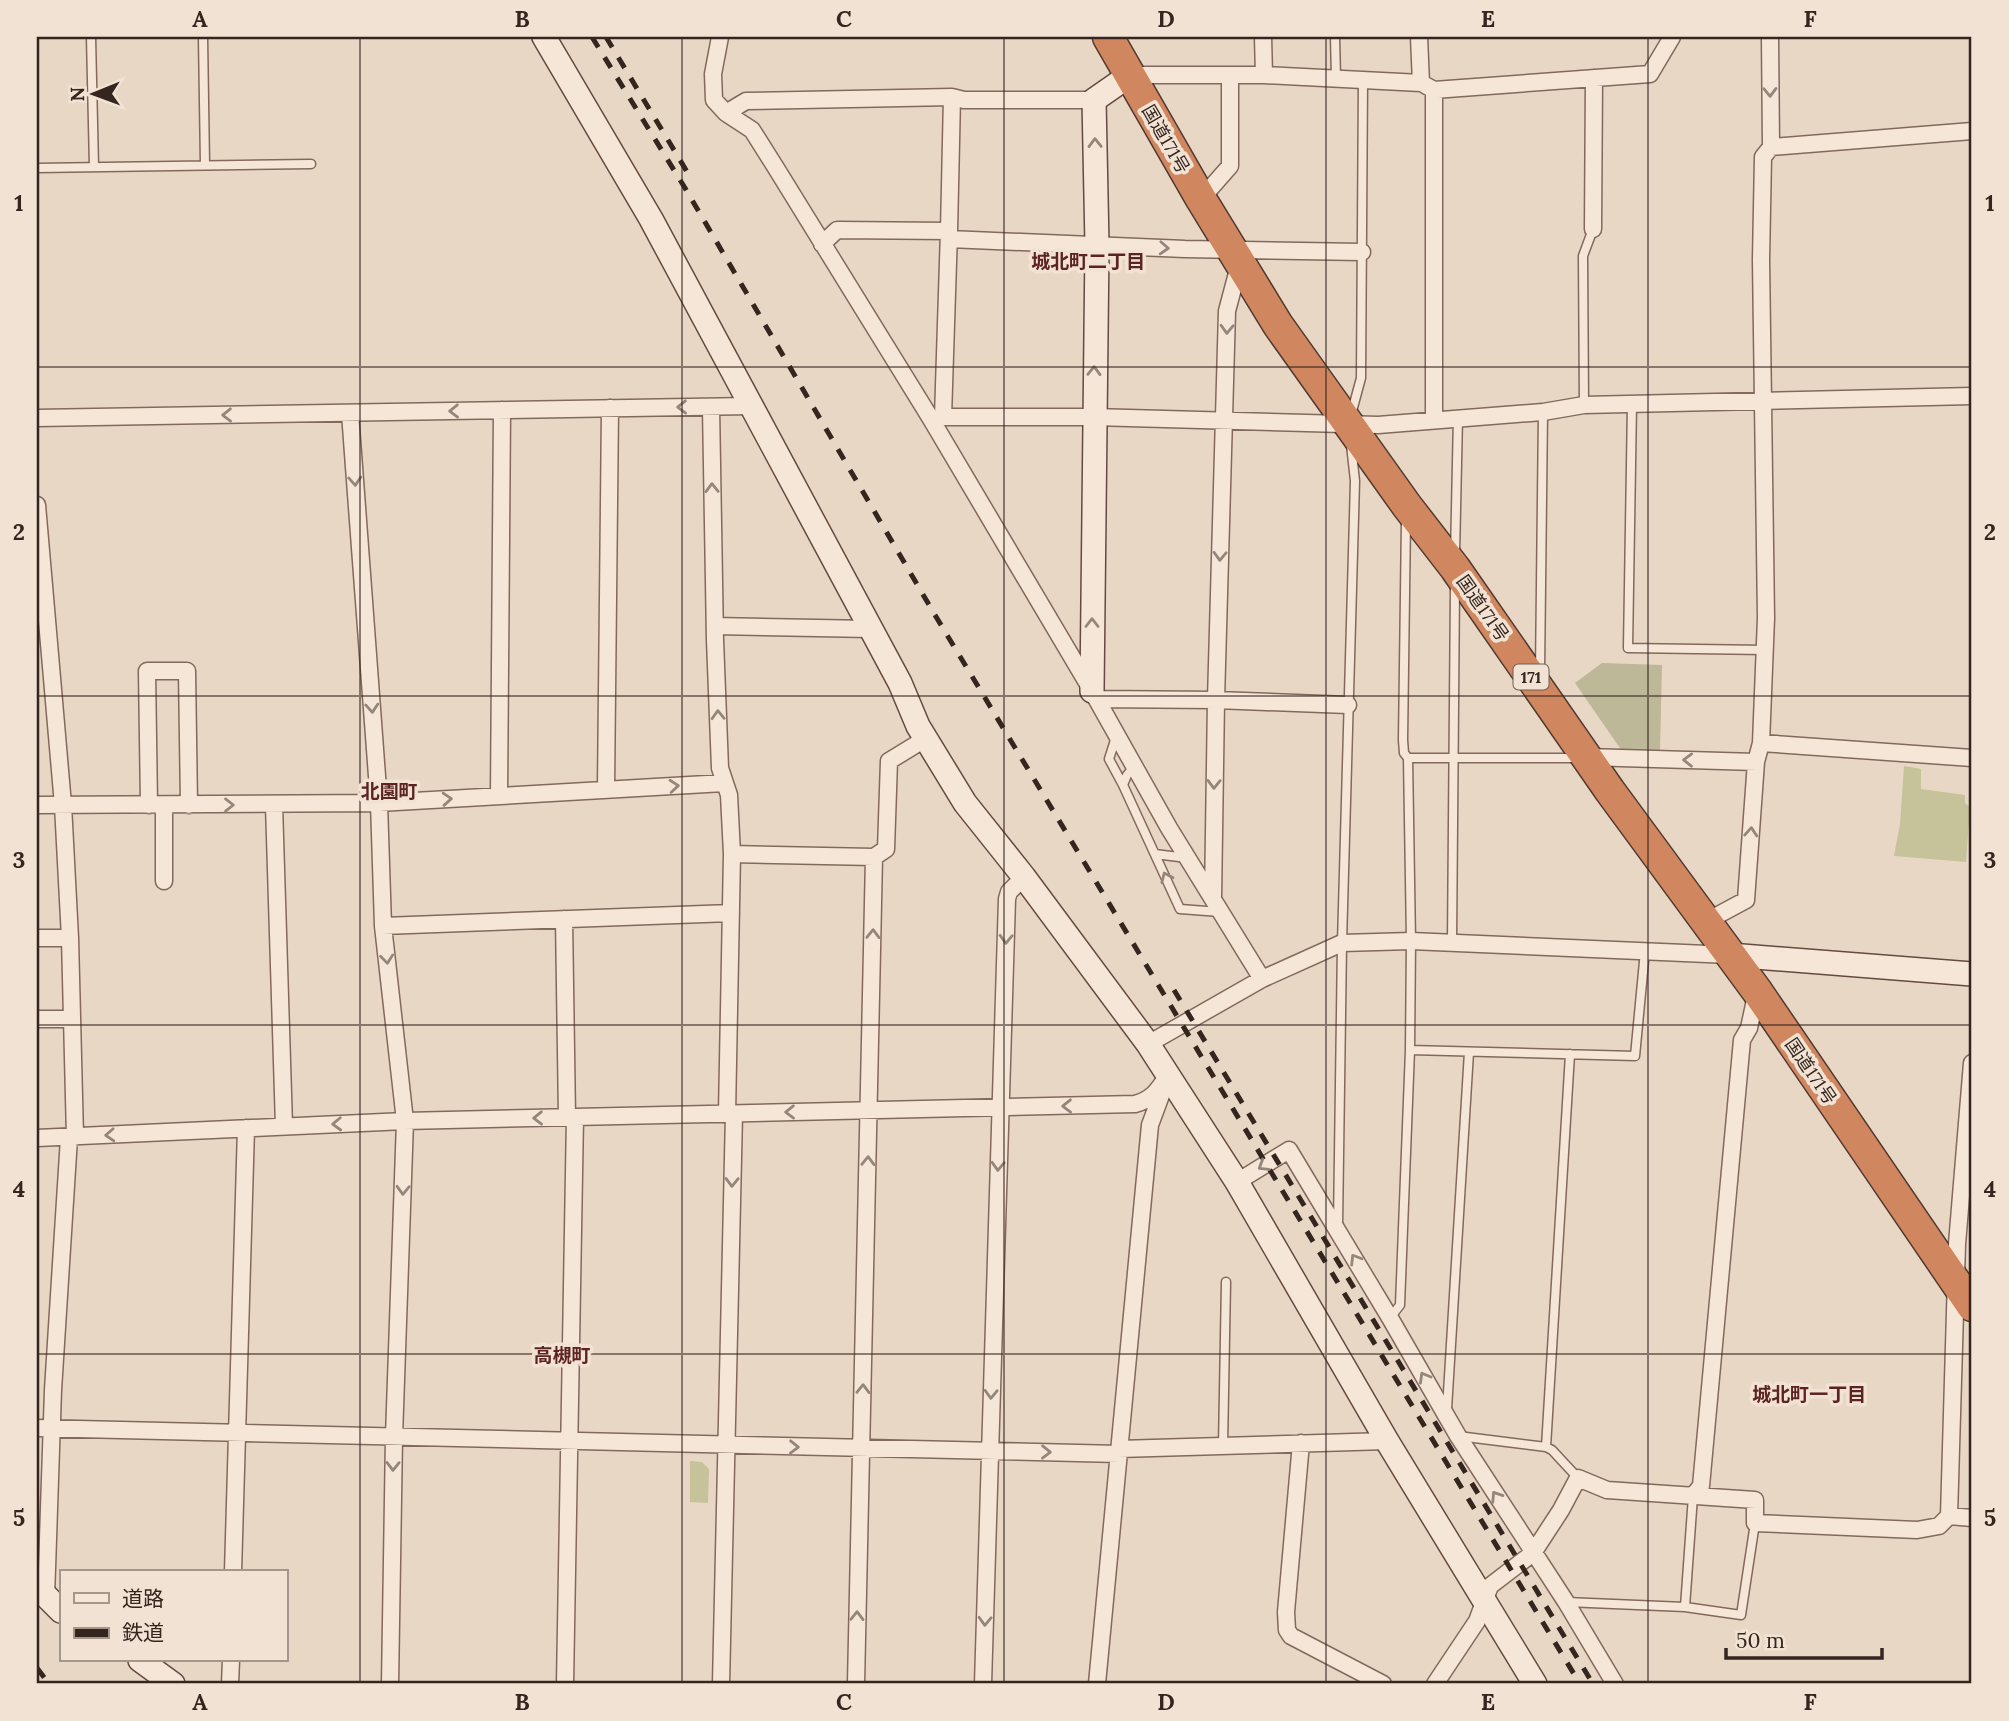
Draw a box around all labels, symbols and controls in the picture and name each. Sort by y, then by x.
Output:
text: A [192,4,208,33]
text: B [514,4,530,33]
text: C [836,4,852,33]
text: D [1157,4,1175,33]
text: E [1481,4,1495,33]
text: F [1803,4,1817,33]
north arrow [60,60,130,130]
text: N [65,86,89,102]
one-way arrow [1762,87,1778,97]
street label: 国道171号 [1137,101,1195,177]
one-way arrow [1088,138,1103,149]
text: 1 [14,188,24,217]
text: 1 [1985,188,1995,217]
one-way arrow [1159,240,1170,255]
district label: 城北町二丁目 [1031,249,1145,273]
one-way arrow [1219,324,1234,335]
one-way arrow [1087,365,1102,376]
one-way arrow [676,399,686,415]
one-way arrow [448,403,459,419]
one-way arrow [221,407,232,423]
one-way arrow [347,476,362,487]
one-way arrow [705,482,720,493]
text: 2 [13,517,25,546]
text: 2 [1984,517,1996,546]
one-way arrow [1212,552,1228,562]
street label: 国道171号 [1452,571,1514,645]
one-way arrow [1084,617,1100,628]
road number: 171 [1514,664,1548,690]
one-way arrow [364,703,379,714]
one-way arrow [710,709,725,720]
one-way arrow [1682,753,1693,768]
district label: 北園町 [360,779,418,803]
one-way arrow [669,779,680,794]
one-way arrow [1207,779,1222,790]
one-way arrow [442,792,453,807]
one-way arrow [225,797,235,813]
one-way arrow [1743,826,1758,837]
text: 3 [13,845,25,874]
text: 3 [1984,845,1996,874]
one-way arrow [1160,872,1174,885]
one-way arrow [865,928,880,939]
one-way arrow [998,934,1013,945]
one-way arrow [379,954,394,965]
street label: 国道171号 [1780,1033,1842,1109]
one-way arrow [1061,1098,1072,1113]
one-way arrow [785,1105,796,1120]
one-way arrow [533,1110,543,1126]
one-way arrow [331,1117,342,1132]
one-way arrow [104,1128,115,1143]
one-way arrow [860,1155,875,1166]
one-way arrow [1257,1158,1270,1171]
one-way arrow [990,1161,1006,1172]
text: 4 [13,1174,25,1203]
text: 4 [1984,1174,1996,1203]
one-way arrow [725,1177,740,1188]
one-way arrow [395,1184,410,1195]
one-way arrow [1350,1254,1363,1267]
district label: 高槻町 [533,1343,591,1367]
one-way arrow [1419,1371,1432,1384]
district label: 城北町一丁目 [1752,1382,1866,1406]
one-way arrow [855,1383,870,1394]
one-way arrow [984,1388,999,1399]
one-way arrow [789,1439,800,1454]
one-way arrow [1041,1445,1052,1460]
one-way arrow [386,1461,401,1472]
one-way arrow [1492,1490,1505,1503]
text: 5 [13,1503,25,1532]
text: 5 [1984,1503,1996,1532]
legend [60,1570,287,1662]
text: 道路 [122,1585,164,1612]
one-way arrow [850,1610,865,1621]
one-way arrow [977,1616,993,1627]
scale bar [1726,1616,1881,1660]
text: 鉄道 [122,1619,164,1646]
text: 50 m [1736,1627,1785,1654]
text: A [192,1687,208,1716]
text: B [514,1687,530,1716]
text: C [836,1687,852,1716]
text: D [1157,1687,1175,1716]
text: E [1481,1687,1495,1716]
text: F [1803,1687,1817,1716]

